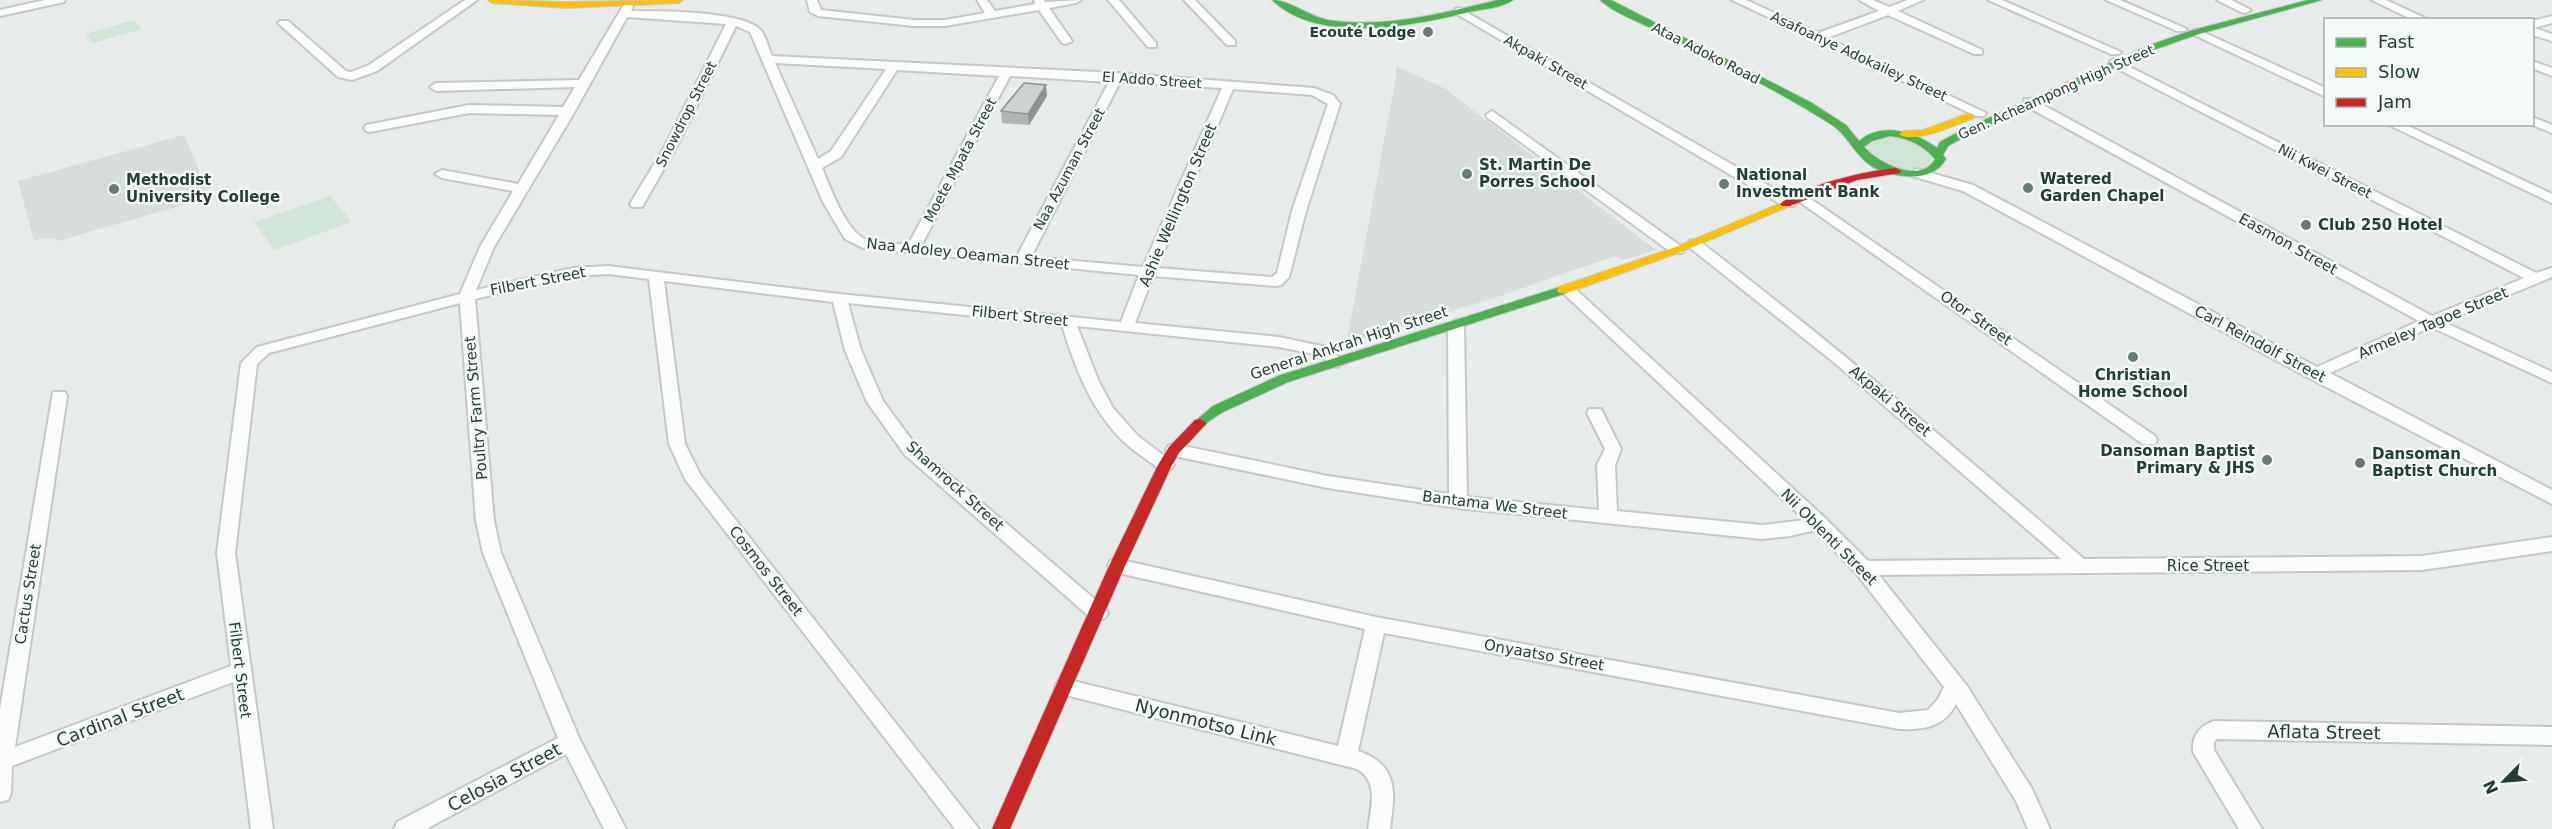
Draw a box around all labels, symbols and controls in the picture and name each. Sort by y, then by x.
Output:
street label: Asafoanye Adokailey Street [1768,8,1950,104]
legend [2324,18,2534,126]
street label: Ataa Adoko Road [1649,19,1763,87]
place label: Ecouté Lodge [1309,24,1416,40]
marker: Ecouté Lodge [1421,25,1435,39]
text: Fast [2378,31,2414,52]
street label: Akpaki Street [1501,32,1591,93]
street label: Gen. Acheampong High Street [1956,41,2157,143]
street label: Snowdrop Street [652,58,720,170]
text: Slow [2378,61,2420,82]
street label: El Addo Street [1102,69,1203,91]
text: Jam [2377,91,2412,112]
street label: Moete Mpata Street [920,95,1000,225]
street label: Naa Azuman Street [1030,105,1108,233]
street label: Ashie Wellington Street [1135,121,1221,289]
street label: Nii Kwei Street [2276,141,2375,202]
place label: St. Martin De Porres School [1479,156,1596,191]
place label: National Investment Bank [1736,166,1880,201]
marker: St. Martin De Porres School [1460,167,1474,181]
place label: Watered Garden Chapel [2040,170,2165,205]
place label: Methodist University College [126,171,280,206]
marker: National Investment Bank [1717,177,1731,191]
marker: Watered Garden Chapel [2021,181,2035,195]
marker: Methodist University College [107,182,121,196]
street label: Easmon Street [2235,209,2341,279]
place label: Club 250 Hotel [2318,216,2443,234]
marker: Club 250 Hotel [2299,218,2313,232]
street label: Naa Adoley Oeaman Street [866,234,1070,274]
street label: Filbert Street [489,263,587,299]
street label: Armeley Tagoe Street [2355,283,2511,363]
street label: Otor Street [1937,287,2015,349]
street label: Filbert Street [971,302,1069,330]
street label: General Ankrah High Street [1248,302,1450,384]
street label: Carl Reindolf Street [2191,302,2329,386]
street label: Poultry Farm Street [461,335,491,481]
marker: Christian Home School [2126,350,2140,364]
street label: Akpaki Street [1846,362,1935,440]
place label: Christian Home School [2078,366,2188,401]
street label: Shamrock Street [902,437,1008,535]
place label: Dansoman Baptist Primary & JHS [2100,442,2255,477]
place label: Dansoman Baptist Church [2372,445,2497,480]
marker: Dansoman Baptist Primary & JHS [2260,453,2274,467]
marker: Dansoman Baptist Church [2353,456,2367,470]
street label: Nii Oblenti Street [1777,485,1881,589]
street label: Bantama We Street [1421,487,1569,523]
street label: Cosmos Street [725,522,807,620]
street label: Cactus Street [11,542,45,646]
street label: Rice Street [2167,557,2249,575]
street label: Filbert Street [225,621,255,719]
street label: Onyaatso Street [1482,636,1606,674]
street label: Cardinal Street [53,683,187,751]
street label: Nyonmotso Link [1133,694,1279,750]
street label: Aflata Street [2267,721,2381,743]
street label: Celosia Street [444,738,564,816]
north arrow [2474,751,2534,811]
text: N [2479,777,2502,797]

